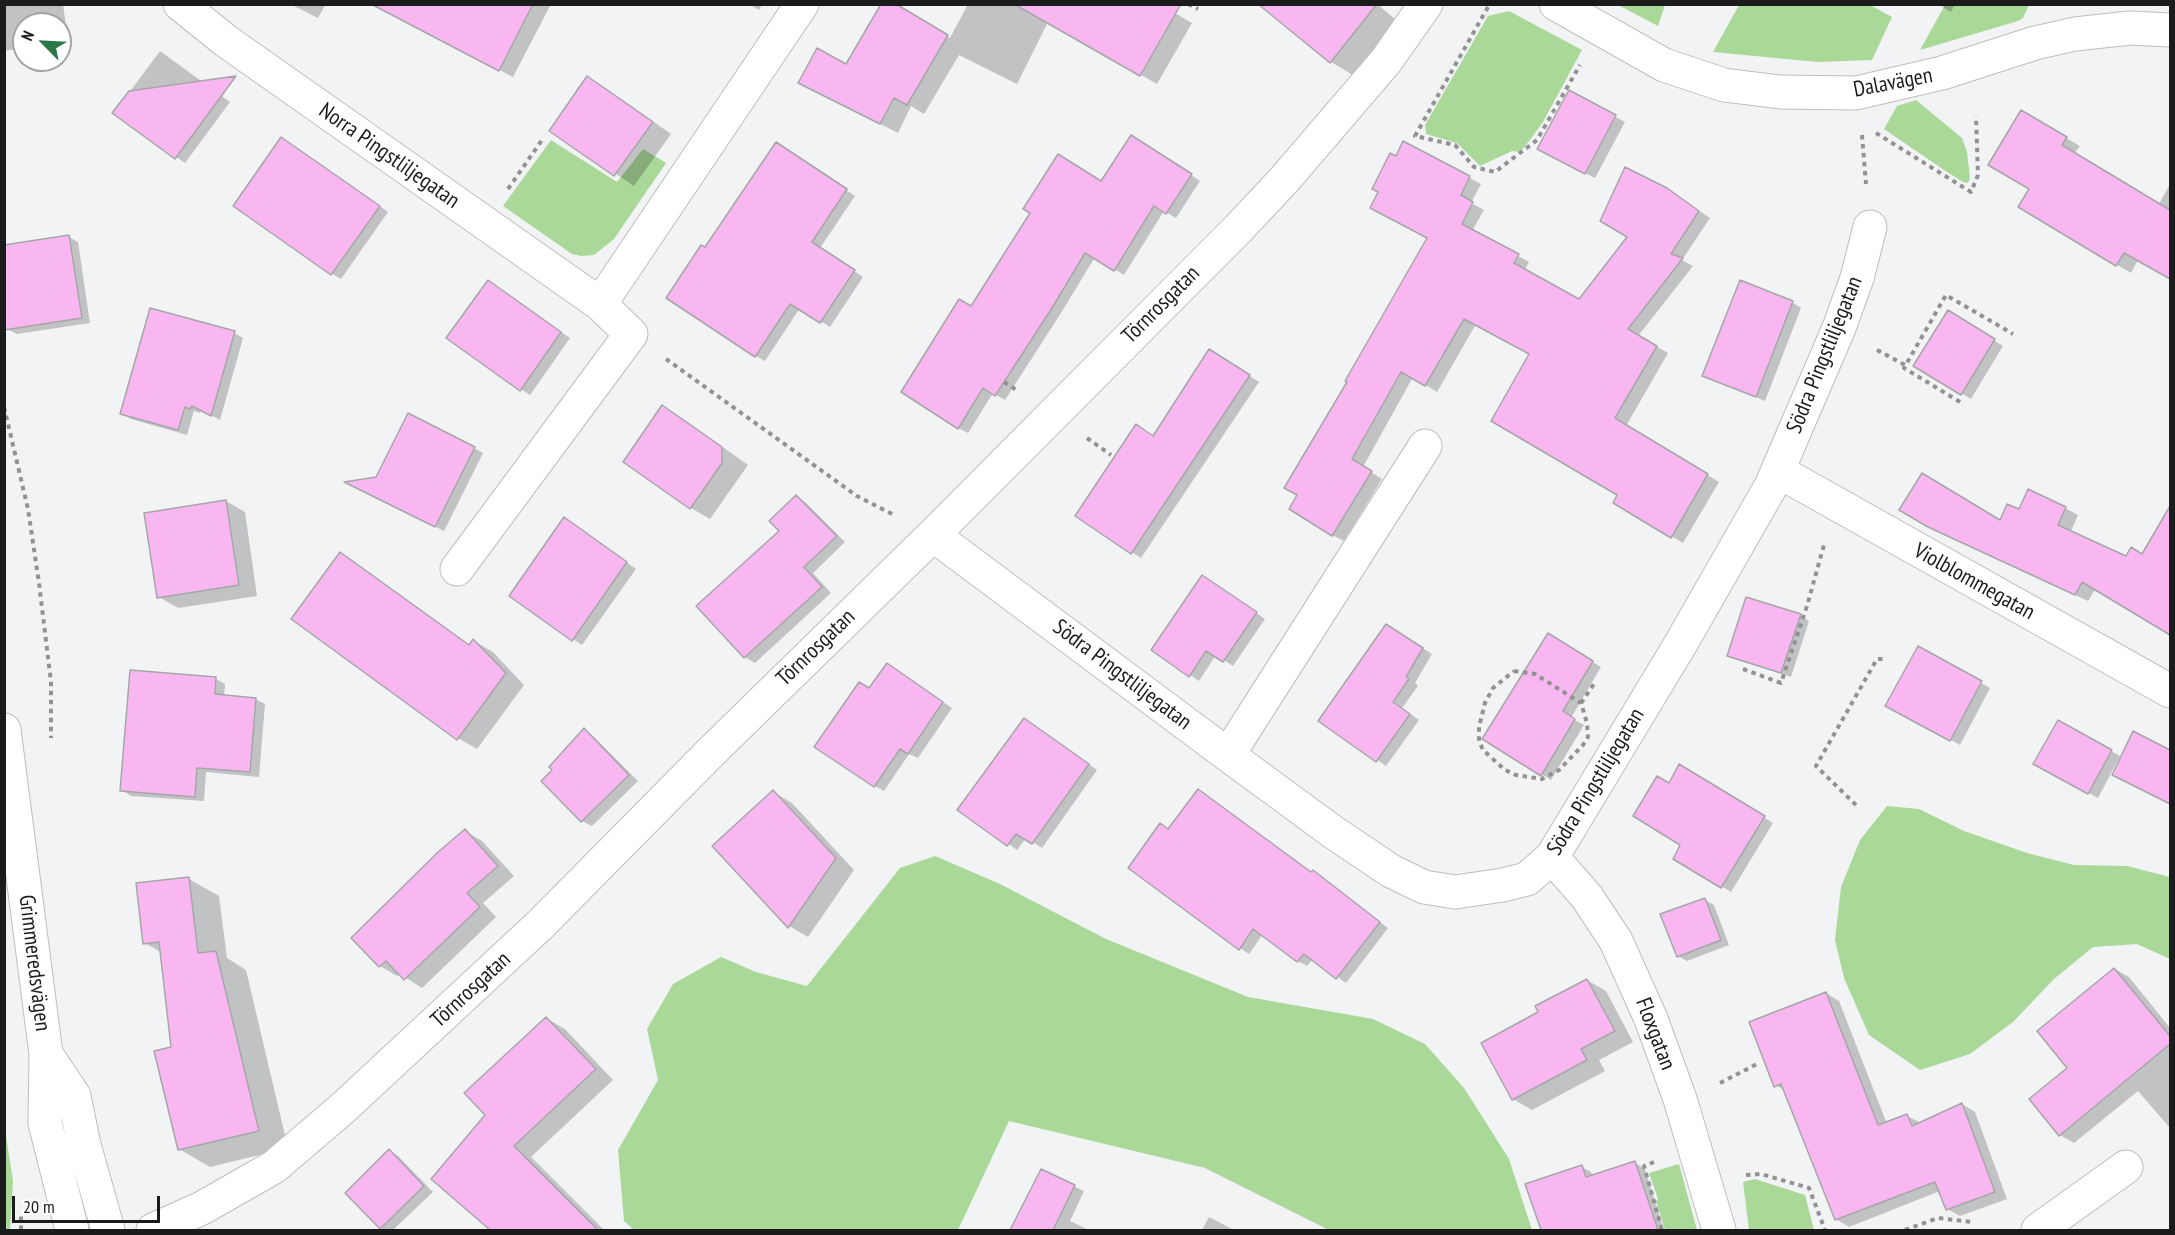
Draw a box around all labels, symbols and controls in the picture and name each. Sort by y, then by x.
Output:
north arrow [12,12,72,72]
text: N [16,27,38,44]
street label: Dalavägen [1851,62,1935,104]
street label: Norra Pingstliljegatan [314,98,464,214]
street label: Törnrosgatan [1117,261,1205,349]
street label: Södra Pingstliljegatan [1782,273,1868,437]
street label: Violblommegatan [1909,538,2039,626]
street label: Törnrosgatan [771,604,861,692]
street label: Södra Pingstliljegatan [1047,614,1197,736]
street label: Södra Pingstliljegatan [1542,704,1650,860]
street label: Grimmeredsvägen [13,893,55,1033]
street label: Törnrosgatan [426,947,516,1033]
street label: Floxgatan [1629,994,1681,1074]
scale bar [15,1184,164,1222]
text: 20 m [23,1195,55,1218]

